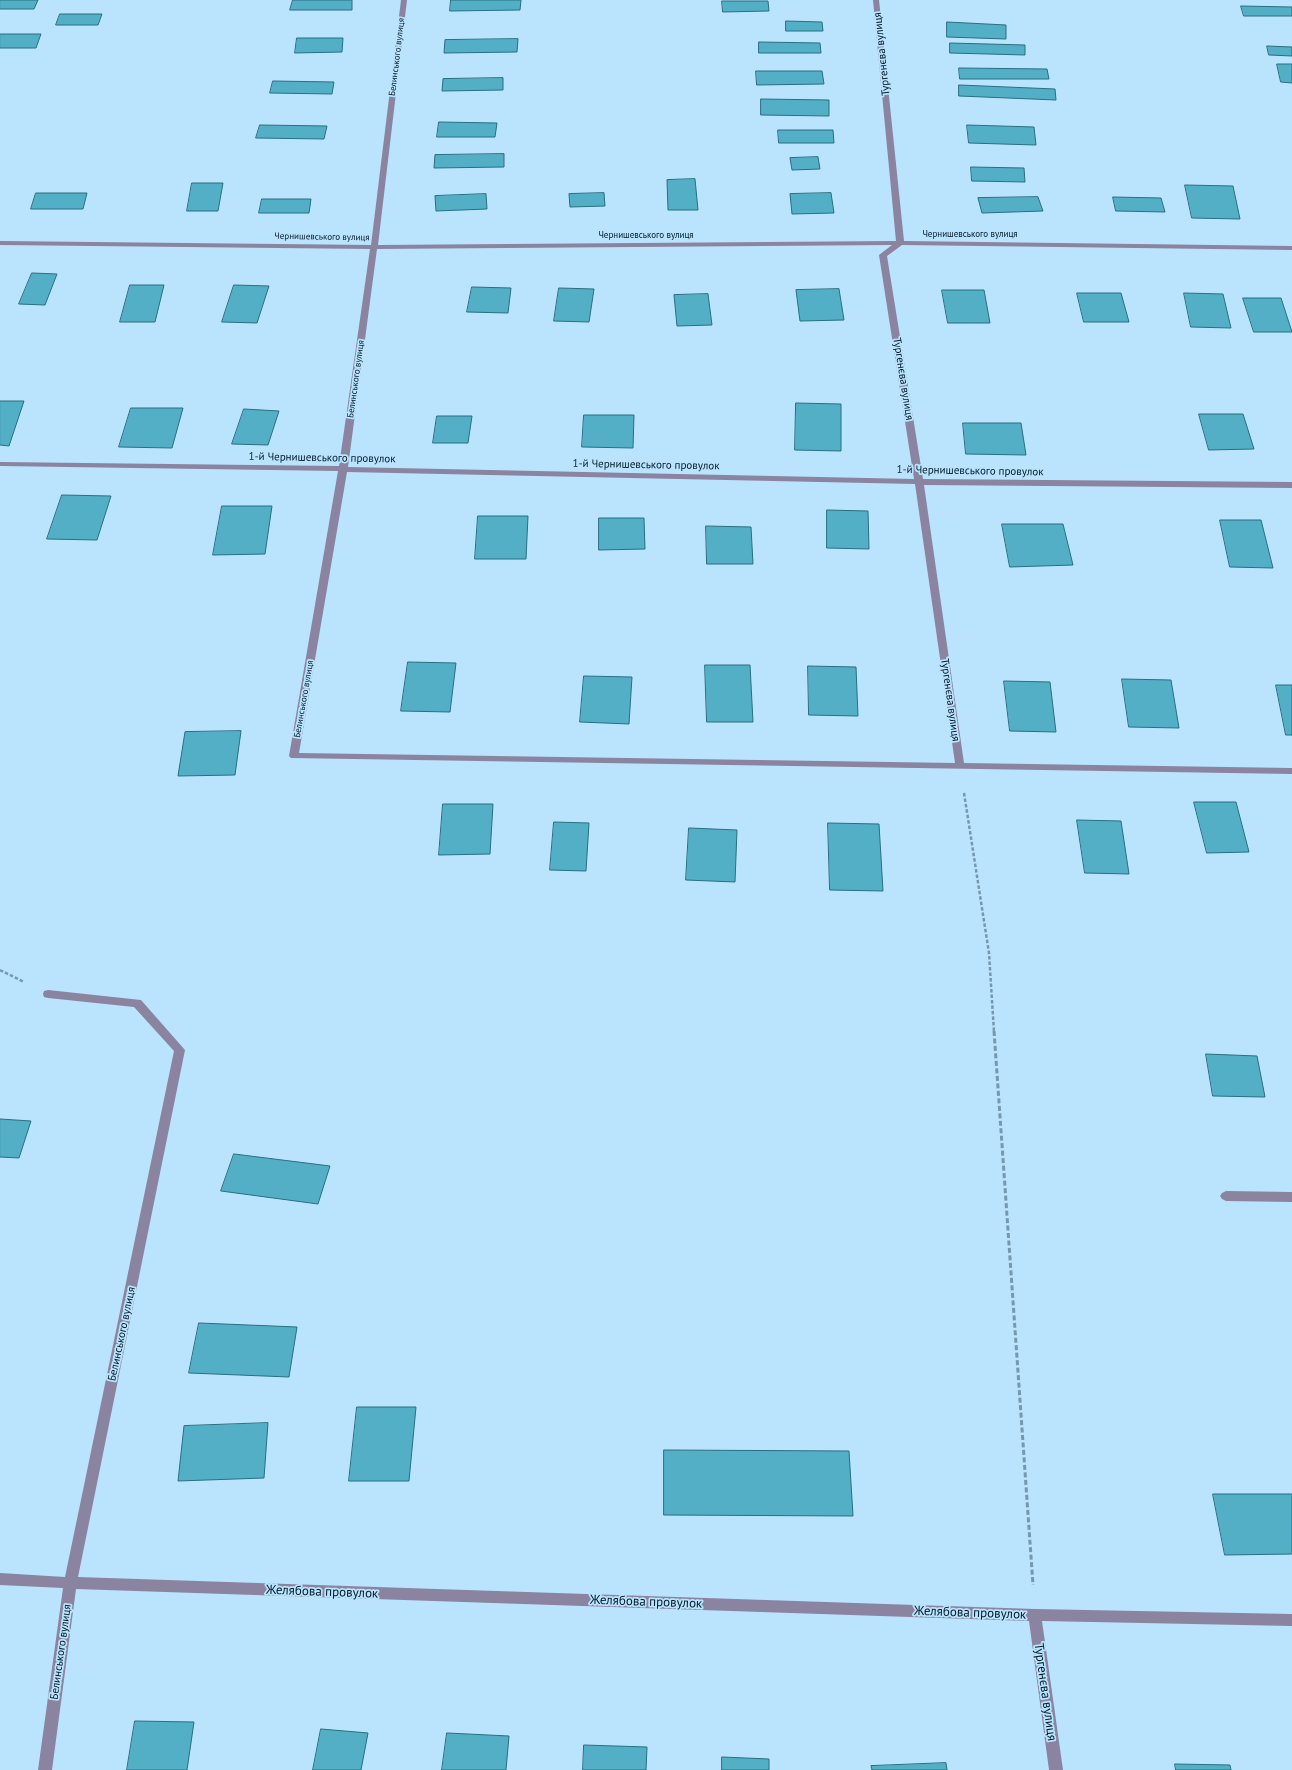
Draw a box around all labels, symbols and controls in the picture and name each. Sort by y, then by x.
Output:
street label: Тургенєва вулиця [871,12,893,96]
street label: Белинського вулиця [387,17,407,97]
street label: Чернишевського вулиця [922,229,1018,239]
street label: Чернишевського вулиця [598,230,694,240]
street label: Чернишевського вулиця [274,231,370,243]
street label: Тургенєва вулиця [890,337,916,421]
street label: Белинського вулиця [345,339,367,419]
street label: 1-й Чернишевського провулок [248,450,396,466]
street label: 1-й Чернишевського провулок [572,457,720,473]
street label: 1-й Чернишевського провулок [896,463,1044,479]
street label: Тургенєва вулиця [938,658,962,742]
street label: Белинського вулиця [292,659,316,739]
street label: Белинського вулиця [106,1286,138,1382]
street label: Желябова провулок [266,1582,378,1602]
street label: Желябова провулок [590,1592,702,1612]
street label: Желябова провулок [914,1603,1026,1623]
street label: Белинського вулиця [48,1604,74,1700]
street label: Тургенєва вулиця [1030,1642,1060,1742]

